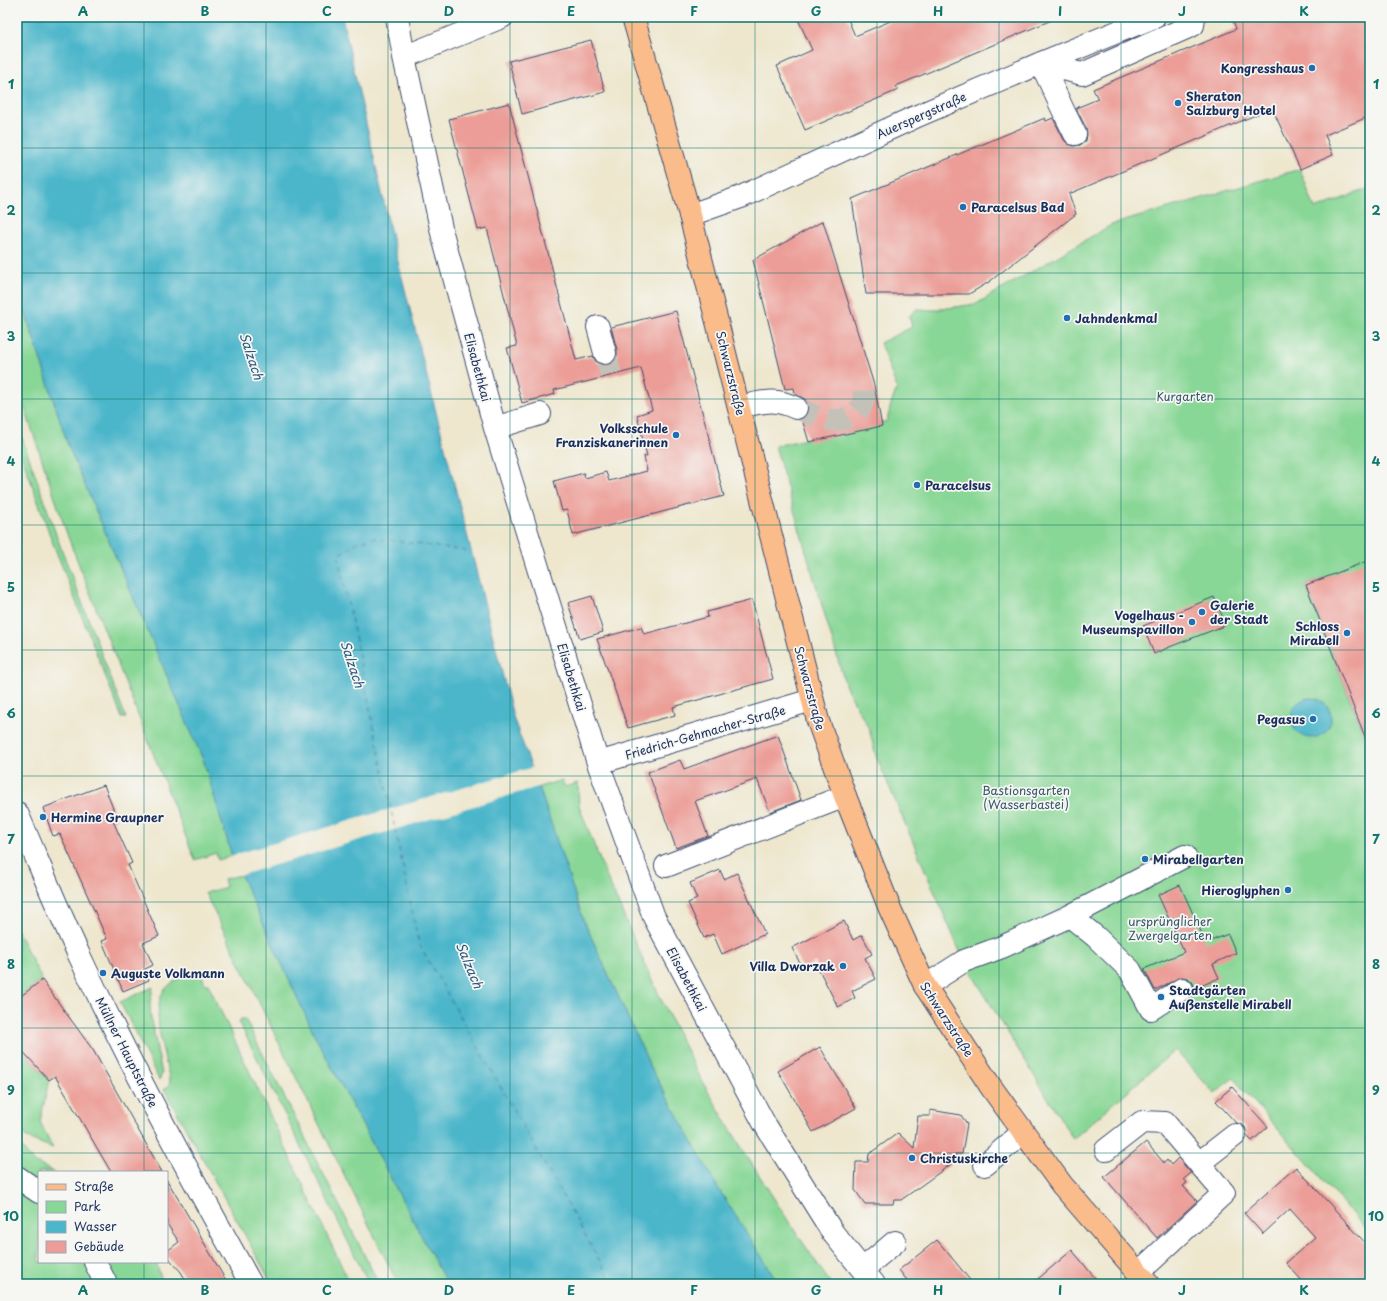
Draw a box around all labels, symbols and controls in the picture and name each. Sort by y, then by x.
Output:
text: A [78,1,88,20]
text: B [201,1,210,20]
text: C [322,1,332,20]
text: D [444,1,454,20]
text: E [567,1,575,20]
text: F [690,1,698,20]
text: G [811,1,821,20]
text: H [933,1,943,20]
text: I [1058,1,1062,20]
text: J [1178,1,1186,20]
text: K [1299,1,1309,20]
place label: Kongresshaus [1221,59,1304,77]
marker: Kongresshaus [1307,63,1317,73]
text: 1 [8,74,14,93]
text: 1 [1373,74,1379,93]
street label: Auerspergstraße [873,87,969,143]
place label: Sheraton Salzburg Hotel [1186,87,1276,119]
marker: Sheraton Salzburg Hotel [1173,98,1183,108]
place label: Paracelsus Bad [971,198,1064,216]
text: 2 [6,200,16,219]
text: 2 [1371,200,1381,219]
marker: Paracelsus Bad [958,202,968,212]
place label: Jahndenkmal [1075,309,1158,327]
marker: Jahndenkmal [1062,313,1072,323]
text: 3 [7,326,16,345]
text: 3 [1372,326,1381,345]
street label: Schwarzstraße [712,329,750,417]
water label: Salzach [235,330,269,382]
street label: Elisabethkai [460,331,496,403]
park label: Kurgarten [1156,387,1214,405]
place label: Volksschule Franziskanerinnen [555,419,668,451]
marker: Volksschule Franziskanerinnen [671,430,681,440]
text: 4 [7,451,16,470]
text: 4 [1372,451,1381,470]
place label: Paracelsus [925,476,991,494]
marker: Paracelsus [912,480,922,490]
text: 5 [7,577,15,596]
text: 5 [1372,577,1380,596]
place label: Galerie der Stadt [1210,596,1269,628]
place label: Vogelhaus - Museumspavillon [1082,606,1184,638]
marker: Galerie der Stadt [1197,607,1207,617]
marker: Vogelhaus - Museumspavillon [1187,617,1197,627]
place label: Schloss Mirabell [1290,617,1339,649]
marker: Schloss Mirabell [1342,628,1352,638]
water label: Salzach [336,638,370,690]
street label: Elisabethkai [553,641,591,713]
street label: Schwarzstraße [790,644,830,732]
street label: Friedrich-Gehmacher-Straße [623,700,787,764]
text: 6 [6,703,16,722]
text: 6 [1371,703,1381,722]
place label: Pegasus [1257,710,1305,728]
marker: Pegasus [1308,714,1318,724]
park label: Bastionsgarten (Wasserbastei) [982,781,1070,813]
place label: Hermine Graupner [51,808,165,826]
marker: Hermine Graupner [38,812,48,822]
text: 7 [7,829,15,848]
text: 7 [1372,829,1380,848]
place label: Mirabellgarten [1153,850,1244,868]
marker: Mirabellgarten [1140,854,1150,864]
place label: Hieroglyphen [1201,881,1280,899]
marker: Hieroglyphen [1283,885,1293,895]
park label: ursprünglicher Zwergelgarten [1128,912,1212,944]
water label: Salzach [452,939,488,991]
street label: Elisabethkai [662,944,712,1014]
text: 8 [7,954,15,973]
text: 8 [1372,954,1380,973]
place label: Villa Dworzak [749,957,835,975]
marker: Villa Dworzak [838,961,848,971]
place label: Auguste Volkmann [111,964,225,982]
marker: Auguste Volkmann [98,968,108,978]
street label: Schwarzstraße [916,978,978,1060]
place label: Stadtgärten Außenstelle Mirabell [1168,981,1292,1013]
marker: Stadtgärten Außenstelle Mirabell [1156,992,1166,1002]
street label: Müllner Hauptstraße [91,994,163,1110]
text: 9 [7,1080,15,1099]
text: 9 [1372,1080,1380,1099]
place label: Christuskirche [920,1149,1008,1167]
marker: Christuskirche [907,1153,917,1163]
legend [38,1171,168,1263]
text: Straße [74,1177,114,1195]
text: Park [74,1197,101,1215]
text: 10 [3,1206,19,1225]
text: 10 [1368,1206,1384,1225]
text: Wasser [74,1217,117,1235]
text: Gebäude [74,1237,124,1255]
text: A [78,1280,88,1299]
text: B [201,1280,210,1299]
text: C [322,1280,332,1299]
text: D [444,1280,454,1299]
text: E [567,1280,575,1299]
text: F [690,1280,698,1299]
text: G [811,1280,821,1299]
text: H [933,1280,943,1299]
text: I [1058,1280,1062,1299]
text: J [1178,1280,1186,1299]
text: K [1299,1280,1309,1299]

